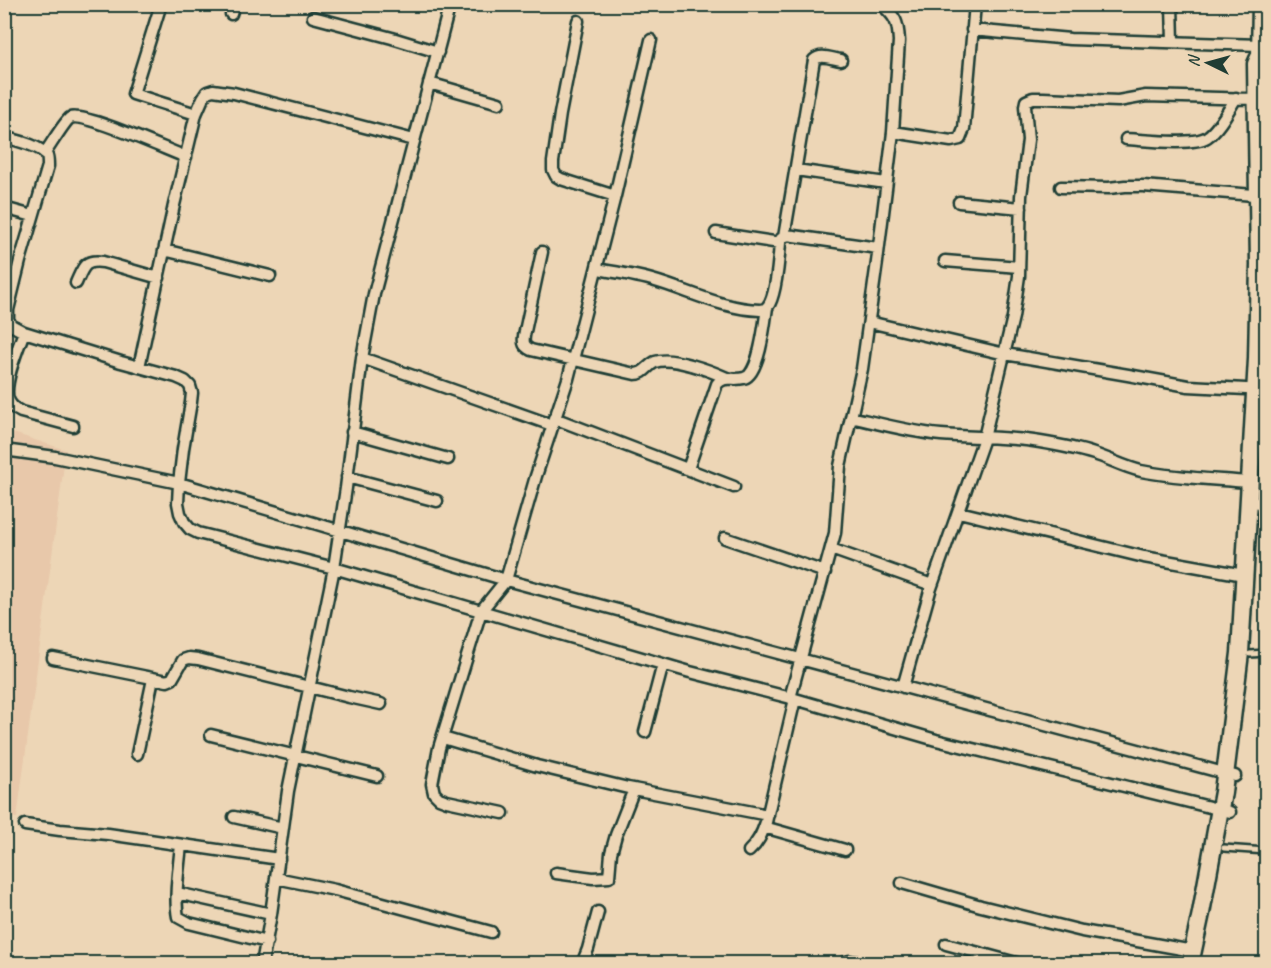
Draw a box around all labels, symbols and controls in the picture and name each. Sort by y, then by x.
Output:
north arrow [1178,33,1238,93]
text: N [1184,53,1205,68]

